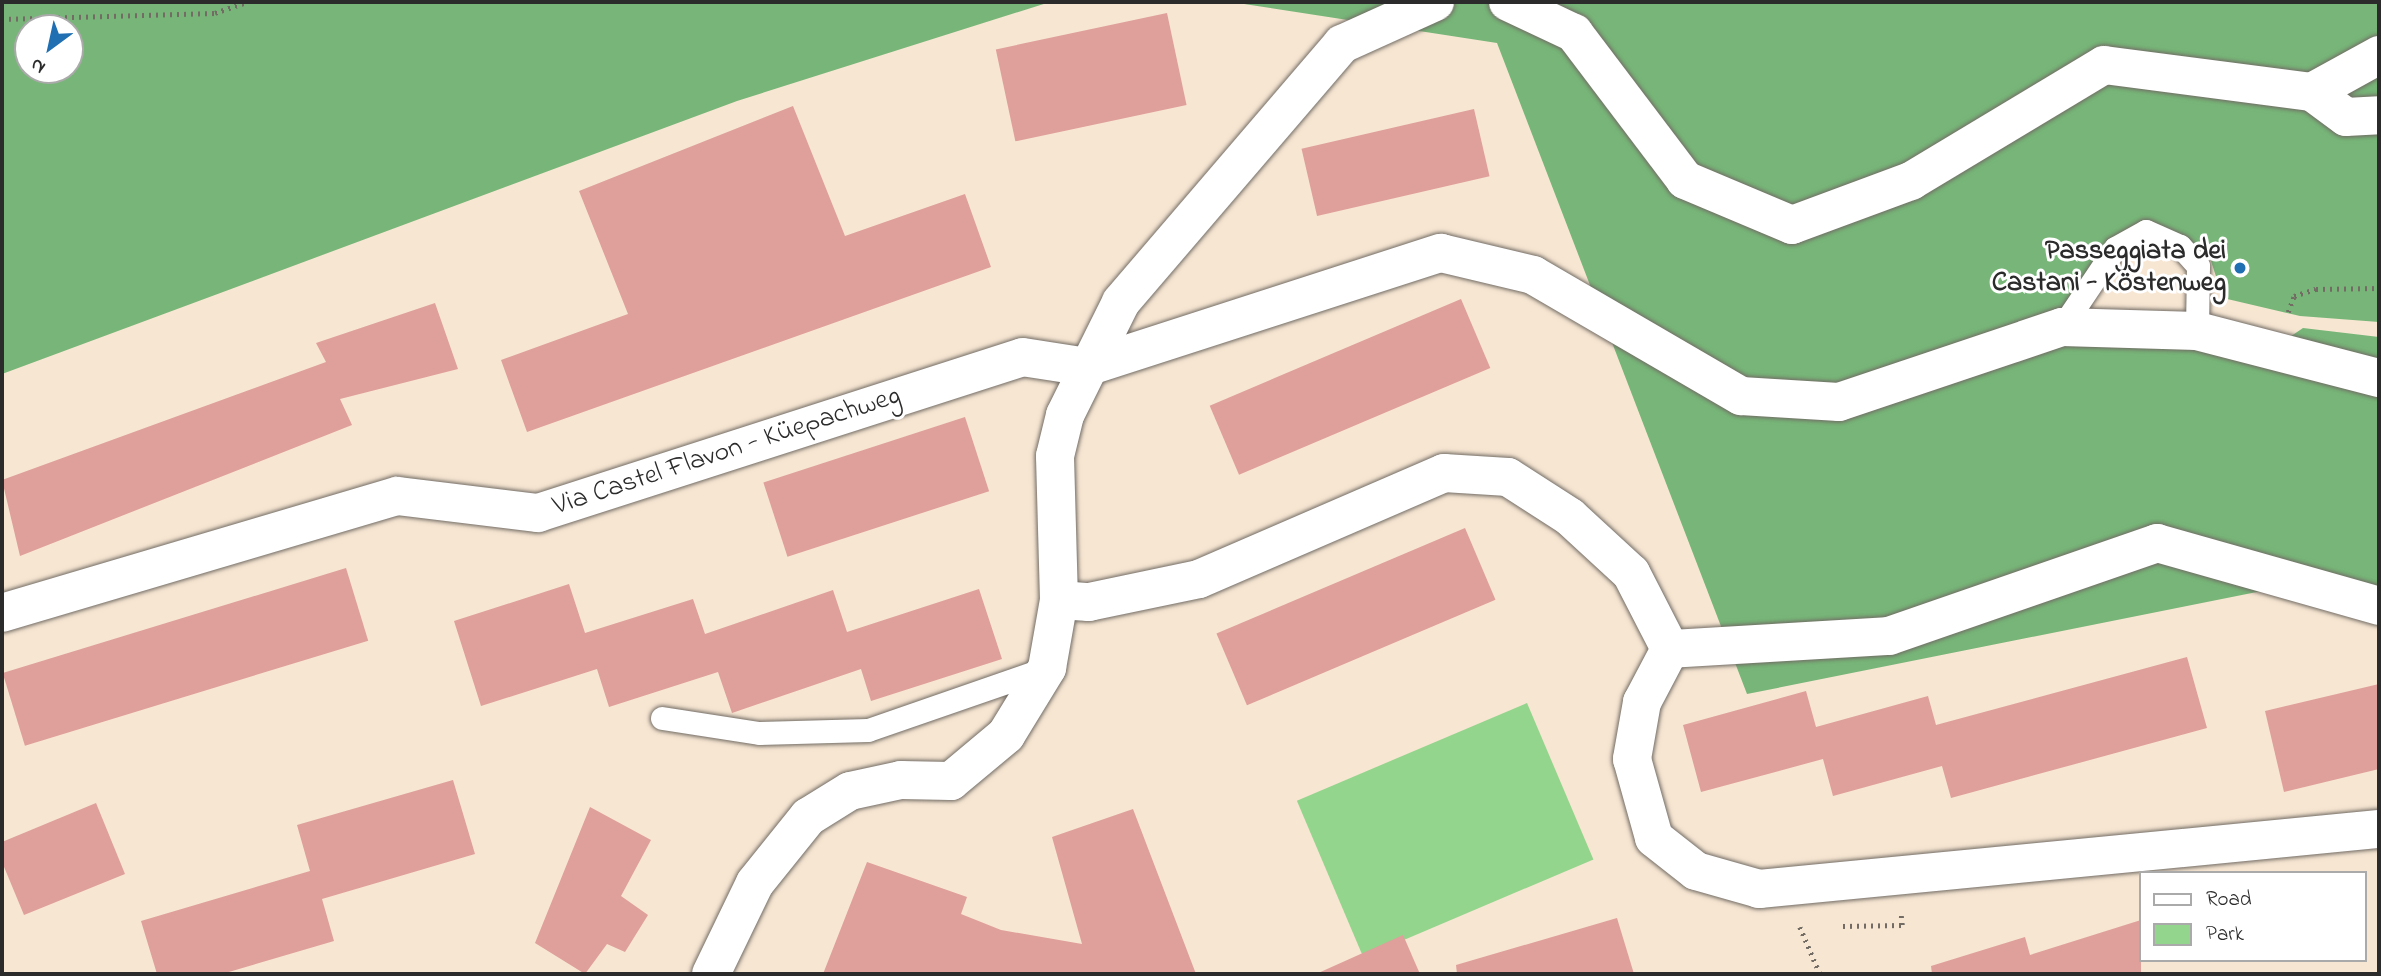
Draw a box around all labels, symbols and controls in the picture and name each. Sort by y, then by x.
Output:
north arrow [14,14,84,84]
text: N [26,51,51,80]
place label: Passeggiata dei Castani - Köstenweg [1992,235,2226,301]
marker: Passeggiata dei Castani - Köstenweg [2232,260,2248,276]
street label: Via Castel Flavon - Küepachweg [549,380,905,524]
legend [2140,871,2367,962]
text: Road [2206,885,2252,915]
text: Park [2206,920,2244,950]

